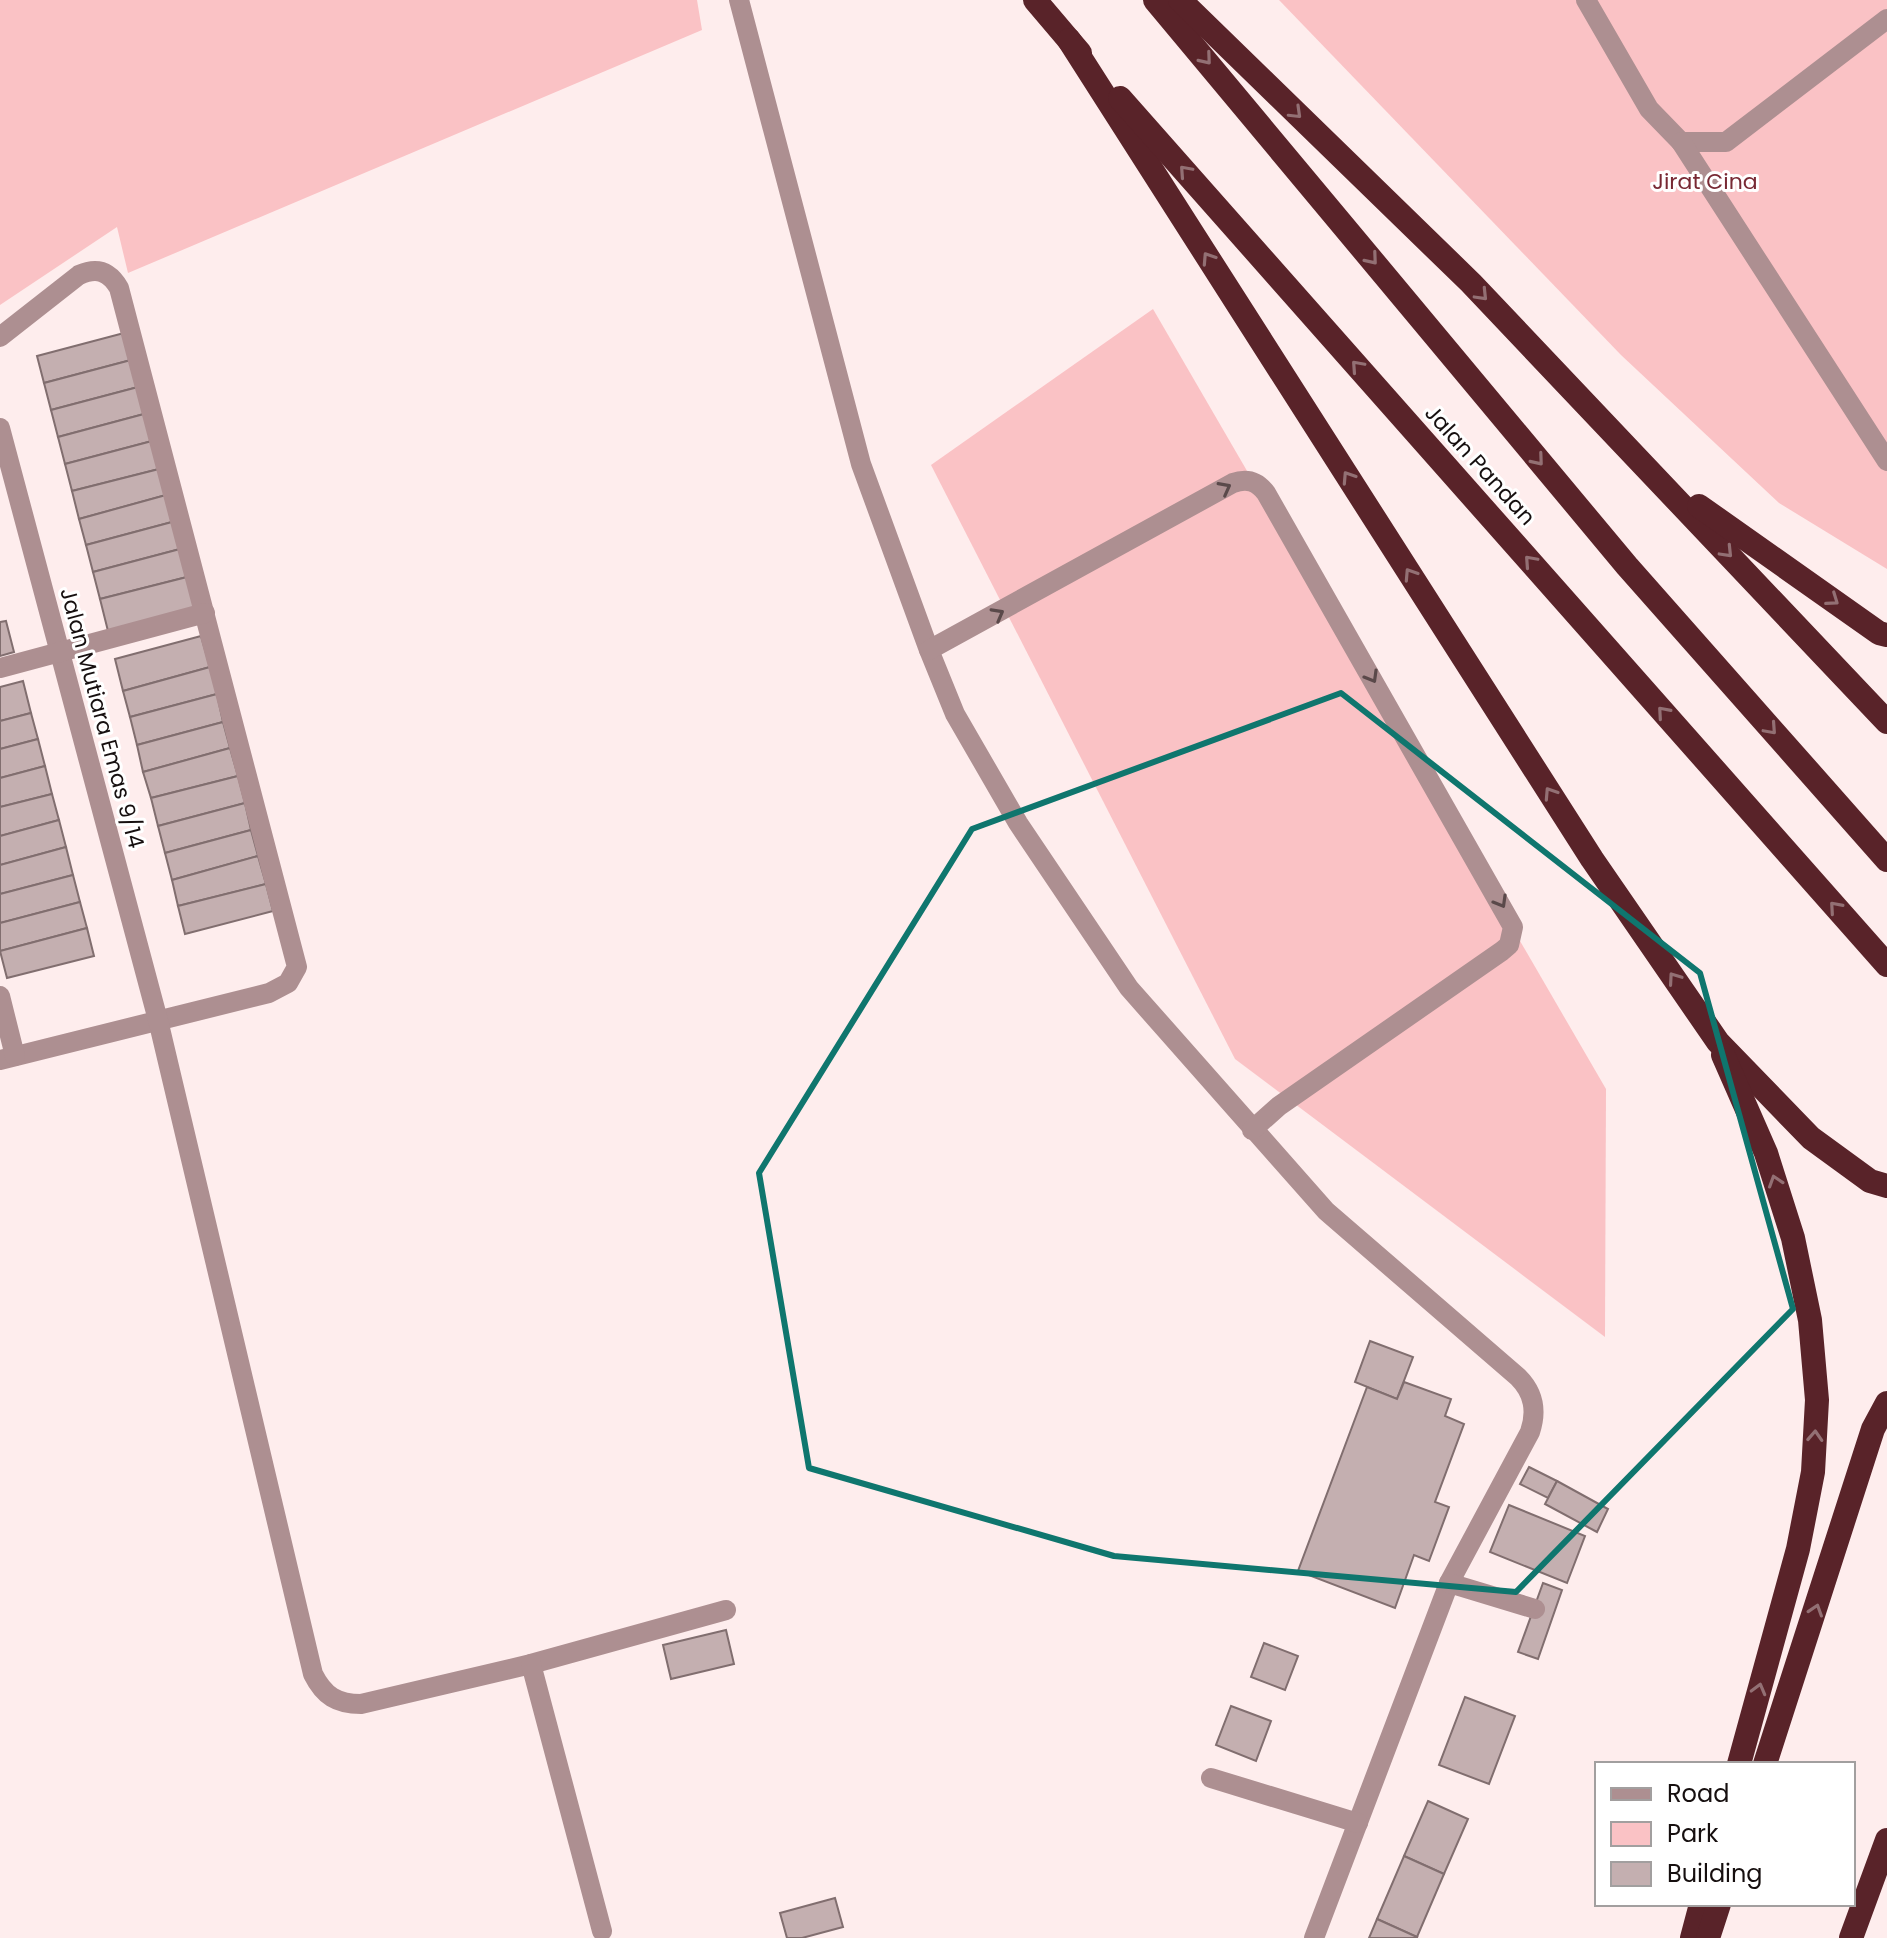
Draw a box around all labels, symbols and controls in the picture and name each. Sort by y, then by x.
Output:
one-way arrow [1196,50,1211,65]
one-way arrow [1287,104,1301,118]
one-way arrow [1180,166,1195,181]
park label: Jirat Cina [1652,166,1758,197]
one-way arrow [1362,250,1377,265]
one-way arrow [1202,252,1217,267]
one-way arrow [1473,286,1487,300]
one-way arrow [1353,360,1367,375]
street label: Jalan Pandan [1418,398,1542,532]
one-way arrow [1528,450,1543,465]
one-way arrow [1342,471,1357,486]
one-way arrow [1217,482,1232,497]
one-way arrow [1718,543,1732,557]
one-way arrow [1525,555,1540,570]
one-way arrow [1404,569,1419,583]
street label: Jalan Mutiara Emas 9/14 [52,584,152,852]
one-way arrow [1824,590,1838,605]
one-way arrow [989,608,1004,623]
one-way arrow [1362,668,1378,683]
one-way arrow [1659,706,1673,721]
one-way arrow [1762,720,1776,735]
one-way arrow [1544,788,1559,802]
one-way arrow [1491,894,1507,908]
one-way arrow [1831,901,1845,916]
one-way arrow [1669,972,1684,987]
one-way arrow [1768,1174,1784,1188]
one-way arrow [1806,1429,1823,1442]
one-way arrow [1806,1604,1822,1618]
one-way arrow [1750,1682,1767,1696]
legend [1595,1762,1855,1906]
text: Road [1667,1777,1729,1810]
text: Park [1667,1817,1719,1850]
text: Building [1667,1857,1763,1890]

